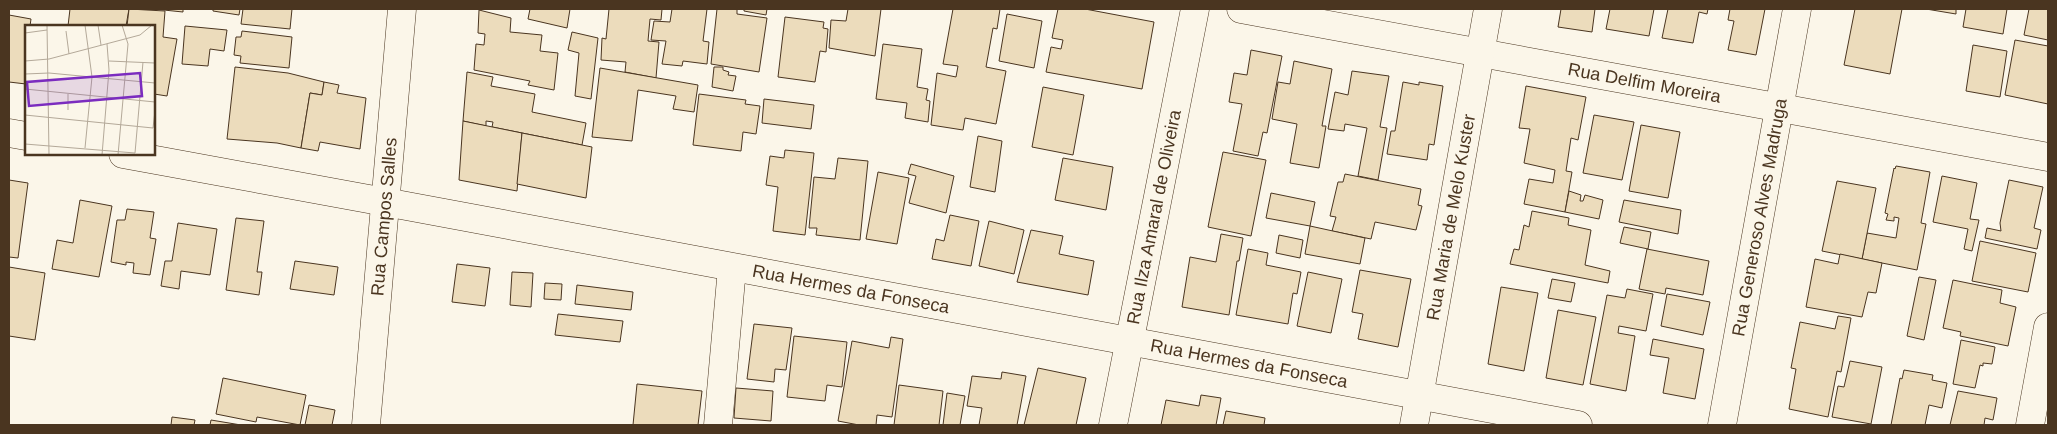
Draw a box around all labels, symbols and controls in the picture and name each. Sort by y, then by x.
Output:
inset map [25,25,155,155]
street label: Rua Delfim Moreira [1566,59,1723,107]
street label: Rua Generoso Alves Madruga [1728,96,1791,338]
street label: Rua Ilza Amaral de Oliveira [1123,107,1185,326]
street label: Rua Maria de Melo Kuster [1423,113,1479,322]
street label: Rua Campos Salles [367,137,401,297]
street label: Rua Hermes da Fonseca [751,261,952,317]
street label: Rua Hermes da Fonseca [1149,335,1350,392]

